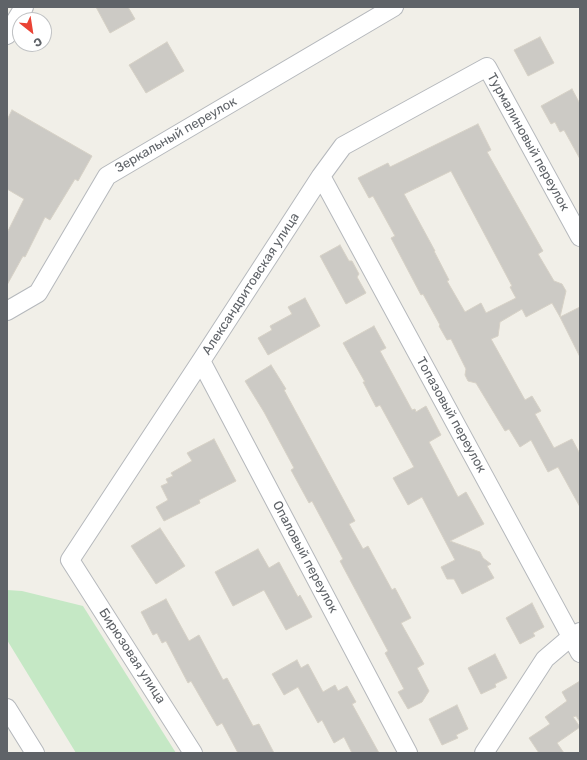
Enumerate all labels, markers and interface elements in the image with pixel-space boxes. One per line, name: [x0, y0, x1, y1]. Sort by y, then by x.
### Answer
north arrow: [12, 12, 52, 52]
text: С: [31, 34, 44, 50]
street label: Турмалиновый переулок: [484, 70, 572, 214]
street label: Зеркальный переулок: [112, 94, 240, 176]
street label: Александритовская улица: [199, 210, 303, 358]
street label: Топазовый переулок: [413, 354, 489, 476]
street label: Опаловый переулок: [269, 498, 341, 616]
street label: Бирюзовая улица: [95, 605, 169, 707]

